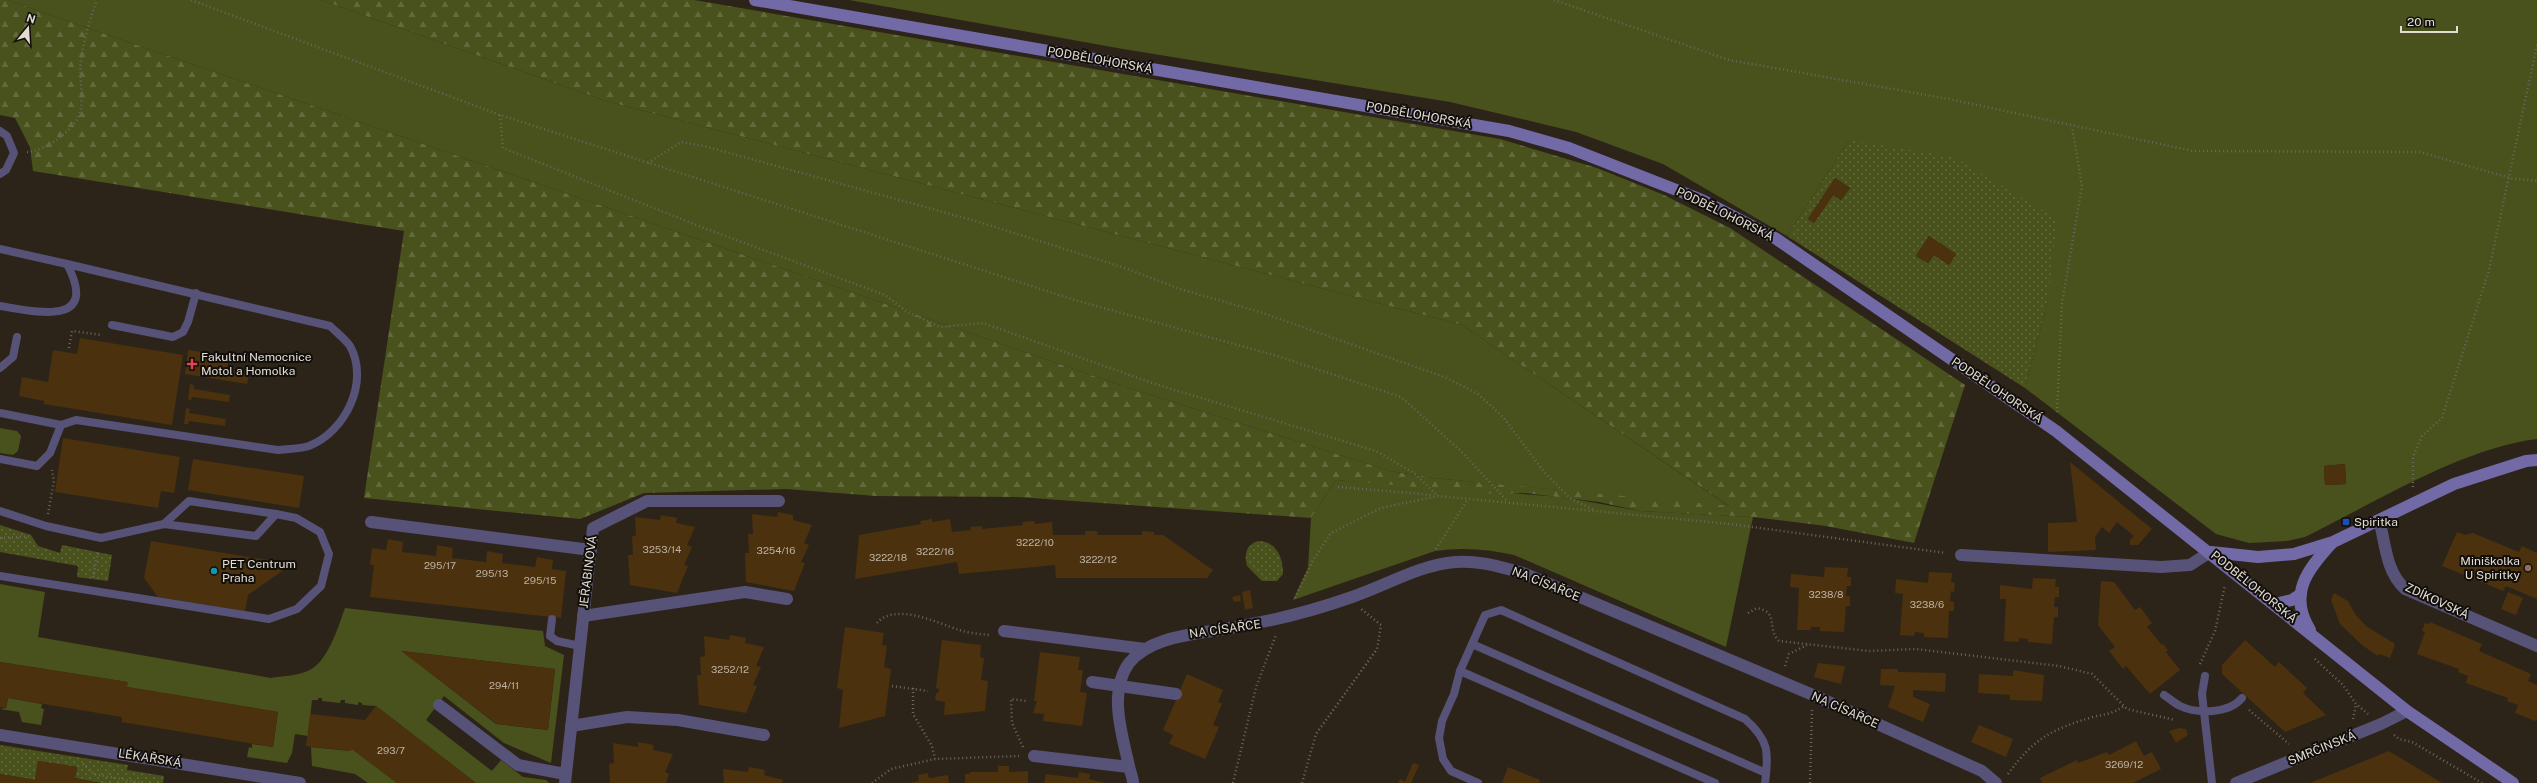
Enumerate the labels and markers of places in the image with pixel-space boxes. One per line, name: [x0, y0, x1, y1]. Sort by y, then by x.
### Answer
place label: Fakultní Nemocnice Motol a Homolka: [201, 350, 312, 378]
marker: Fakultní Nemocnice Motol a Homolka: [186, 358, 198, 370]
place label: Spiritka: [2354, 515, 2398, 529]
marker: Spiritka: [2341, 517, 2351, 527]
place label: Miniškolka U Spiritky: [2460, 554, 2521, 582]
place label: PET Centrum Praha: [222, 557, 296, 585]
marker: Miniškolka U Spiritky: [2523, 563, 2533, 573]
marker: PET Centrum Praha: [209, 566, 219, 576]

